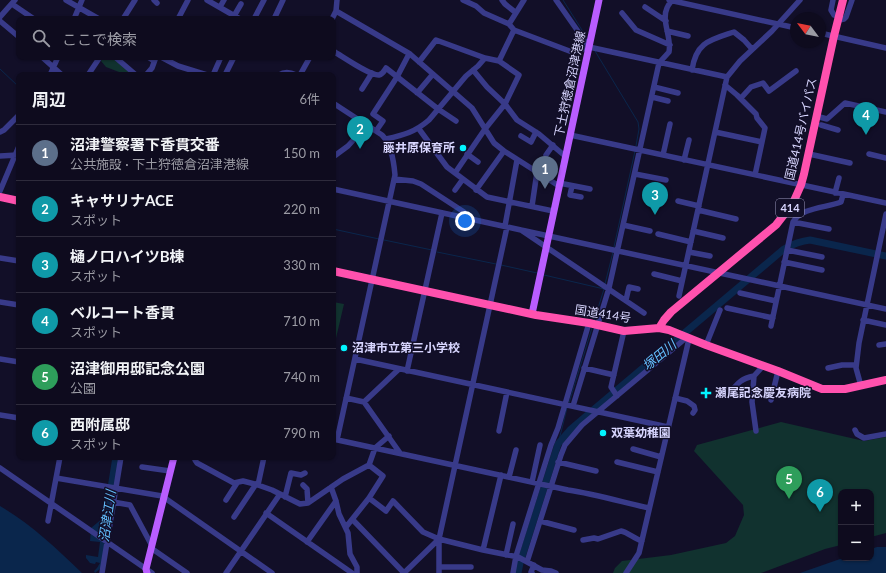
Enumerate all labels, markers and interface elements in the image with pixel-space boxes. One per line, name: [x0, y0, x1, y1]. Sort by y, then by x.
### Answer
north arrow: [790, 12, 826, 48]
search box: [16, 16, 336, 60]
icon: search: [30, 27, 52, 49]
text: ここで検索: [62, 30, 137, 48]
street label: 下土狩徳倉沼津港線: [551, 30, 588, 138]
street label: 国道414号バイパス: [781, 76, 820, 182]
text: 周辺: [32, 89, 66, 110]
text: 6件: [299, 91, 320, 107]
pin: 4: [853, 102, 879, 135]
pin: 2: [347, 116, 373, 149]
text: 沼津警察署下香貫交番: [70, 135, 220, 153]
place label: 藤井原保育所: [383, 140, 455, 155]
marker: 藤井原保育所: [458, 143, 468, 153]
text: 1: [41, 145, 49, 161]
text: 150 m: [283, 145, 320, 161]
text: 公共施設 · 下土狩徳倉沼津港線: [70, 156, 249, 172]
pin: 1: [532, 156, 558, 189]
pin: 3: [642, 182, 668, 215]
text: キャサリナACE: [70, 191, 174, 209]
road number: 414: [776, 199, 804, 217]
text: 2: [41, 201, 49, 217]
text: 220 m: [283, 201, 320, 217]
your location: [455, 211, 475, 231]
text: スポット: [70, 212, 122, 228]
text: 樋ノ口ハイツB棟: [70, 247, 185, 265]
text: 3: [41, 257, 49, 273]
text: 330 m: [283, 257, 320, 273]
text: スポット: [70, 268, 122, 284]
street label: 国道414号: [574, 302, 632, 325]
text: ベルコート香貫: [70, 303, 175, 321]
text: 4: [41, 313, 49, 329]
text: 710 m: [283, 313, 320, 329]
text: スポット: [70, 324, 122, 340]
water label: 塚田川: [639, 335, 681, 374]
place label: 沼津市立第三小学校: [352, 340, 460, 355]
marker: 沼津市立第三小学校: [339, 343, 349, 353]
text: 沼津御用邸記念公園: [70, 359, 205, 377]
text: 5: [41, 369, 49, 385]
text: 740 m: [283, 369, 320, 385]
text: 公園: [70, 380, 96, 396]
place label: 瀬尾記念慶友病院: [715, 385, 811, 400]
marker: 瀬尾記念慶友病院: [700, 387, 712, 399]
text: 西附属邸: [70, 415, 130, 433]
text: 6: [41, 425, 49, 441]
text: 790 m: [283, 425, 320, 441]
place label: 双葉幼稚園: [611, 425, 671, 440]
marker: 双葉幼稚園: [598, 428, 608, 438]
text: スポット: [70, 436, 122, 452]
pin: 5: [776, 466, 802, 499]
pin: 6: [807, 479, 833, 512]
water label: 沼津江川: [95, 487, 119, 543]
map controls: [838, 489, 874, 561]
button: +: [838, 489, 874, 525]
button: −: [838, 525, 874, 561]

